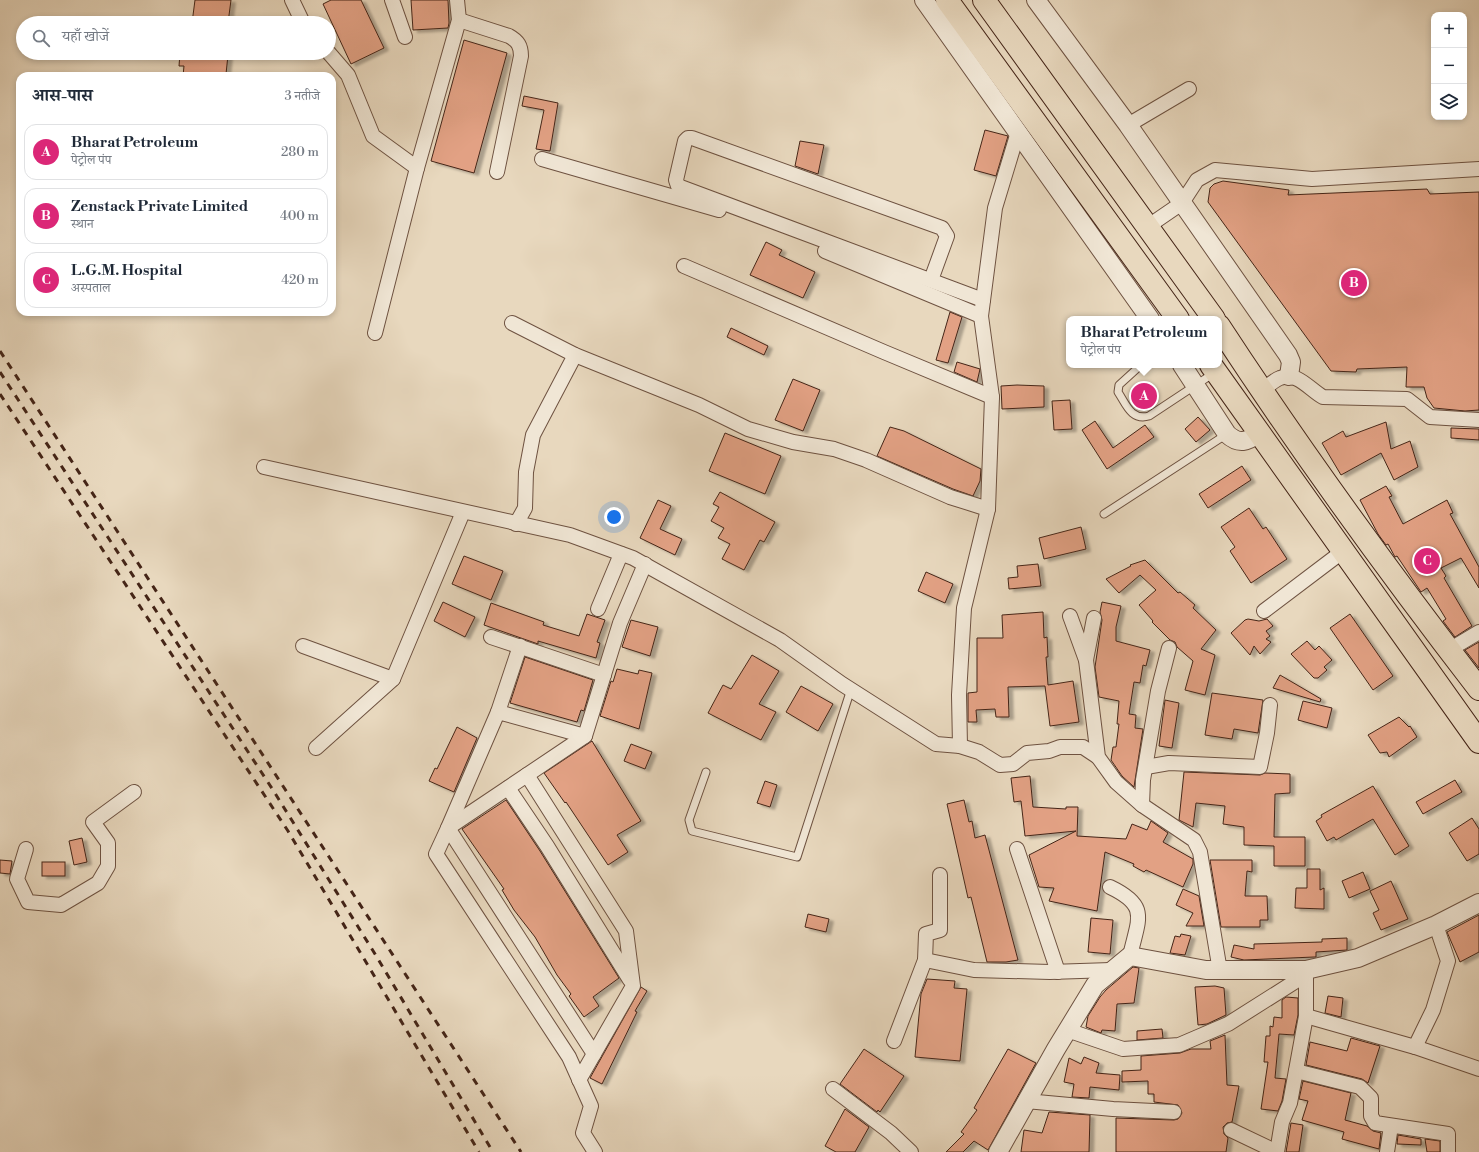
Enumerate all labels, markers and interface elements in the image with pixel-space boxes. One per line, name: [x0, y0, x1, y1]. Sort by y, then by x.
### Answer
map controls: [1431, 12, 1467, 120]
button: +: [1431, 12, 1467, 48]
search box: [16, 16, 336, 60]
icon: search: [30, 27, 52, 49]
text: यहाँ खोजें: [62, 27, 109, 46]
button: −: [1431, 48, 1467, 84]
button: layers: [1431, 84, 1467, 120]
text: आस-पास: [32, 85, 93, 107]
text: 3 नतीजे: [285, 88, 320, 104]
text: Bharat Petroleum: [71, 133, 198, 152]
text: A: [41, 144, 51, 160]
text: 280 m: [281, 144, 319, 160]
text: पेट्रोल पंप: [71, 152, 112, 168]
text: Zenstack Private Limited: [71, 197, 248, 216]
text: B: [41, 208, 51, 224]
text: 400 m: [280, 208, 319, 224]
text: स्थान: [71, 216, 94, 232]
text: L.G.M. Hospital: [71, 261, 182, 280]
pin: B: [1341, 268, 1367, 298]
text: C: [41, 272, 51, 288]
text: 420 m: [281, 272, 319, 288]
text: अस्पताल: [71, 280, 111, 296]
popup: [1066, 316, 1222, 368]
text: Bharat Petroleum: [1080, 323, 1208, 342]
text: पेट्रोल पंप: [1080, 342, 1121, 358]
pin: A: [1131, 381, 1157, 411]
your location: [604, 507, 624, 527]
pin: C: [1414, 546, 1440, 576]

